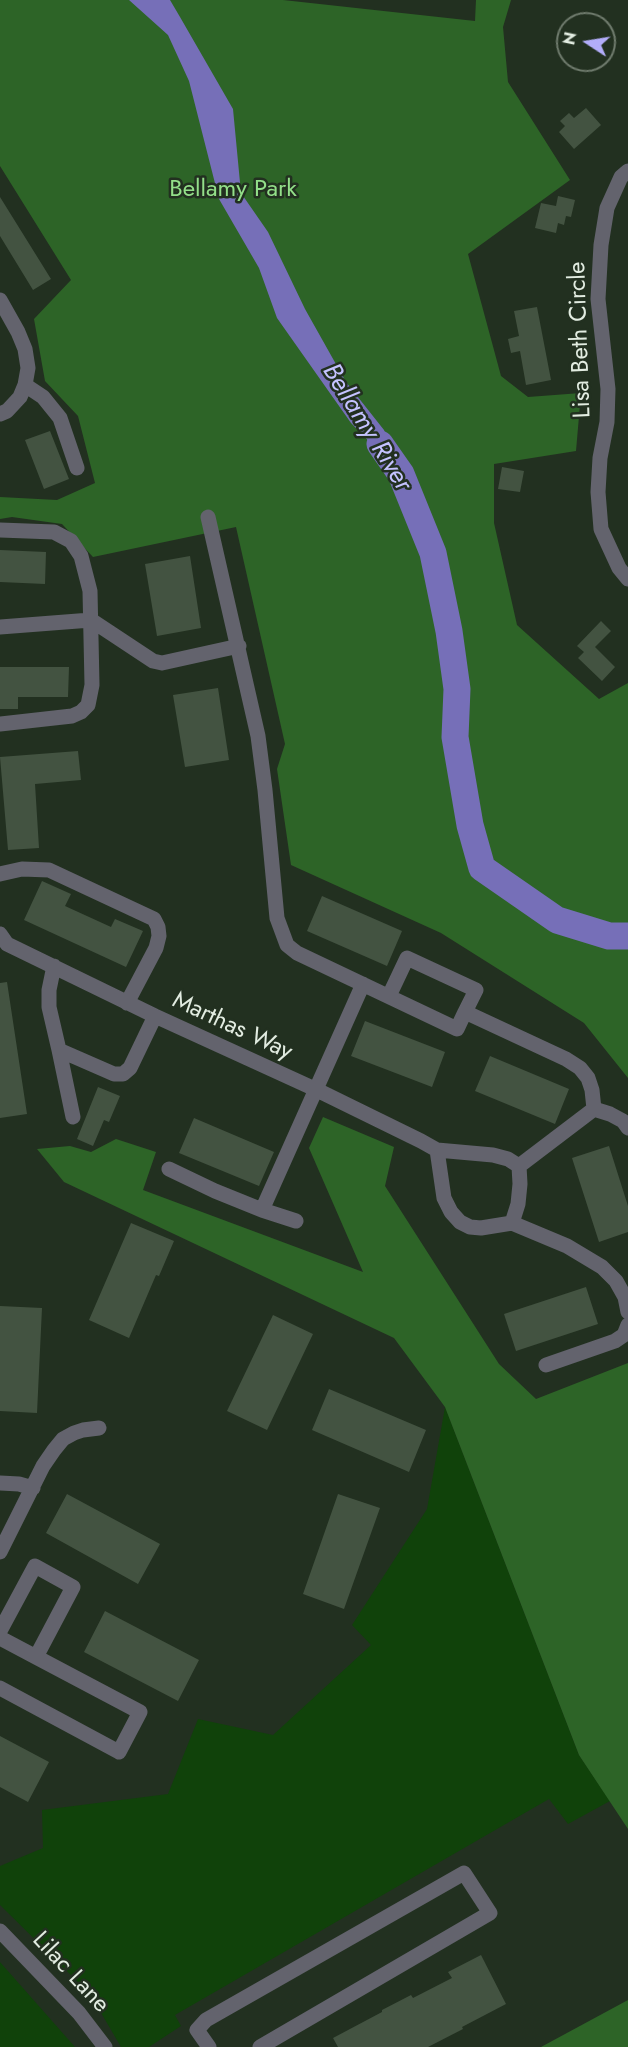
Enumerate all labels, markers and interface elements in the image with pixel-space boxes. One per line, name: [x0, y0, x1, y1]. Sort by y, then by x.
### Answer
north arrow: [556, 12, 616, 72]
text: N: [557, 30, 582, 47]
park label: Bellamy Park: [169, 176, 297, 204]
street label: Lisa Beth Circle: [564, 261, 598, 419]
water label: Bellamy River: [314, 358, 418, 498]
street label: Marthas Way: [167, 987, 297, 1067]
street label: Lilac Lane: [25, 1927, 115, 2019]

